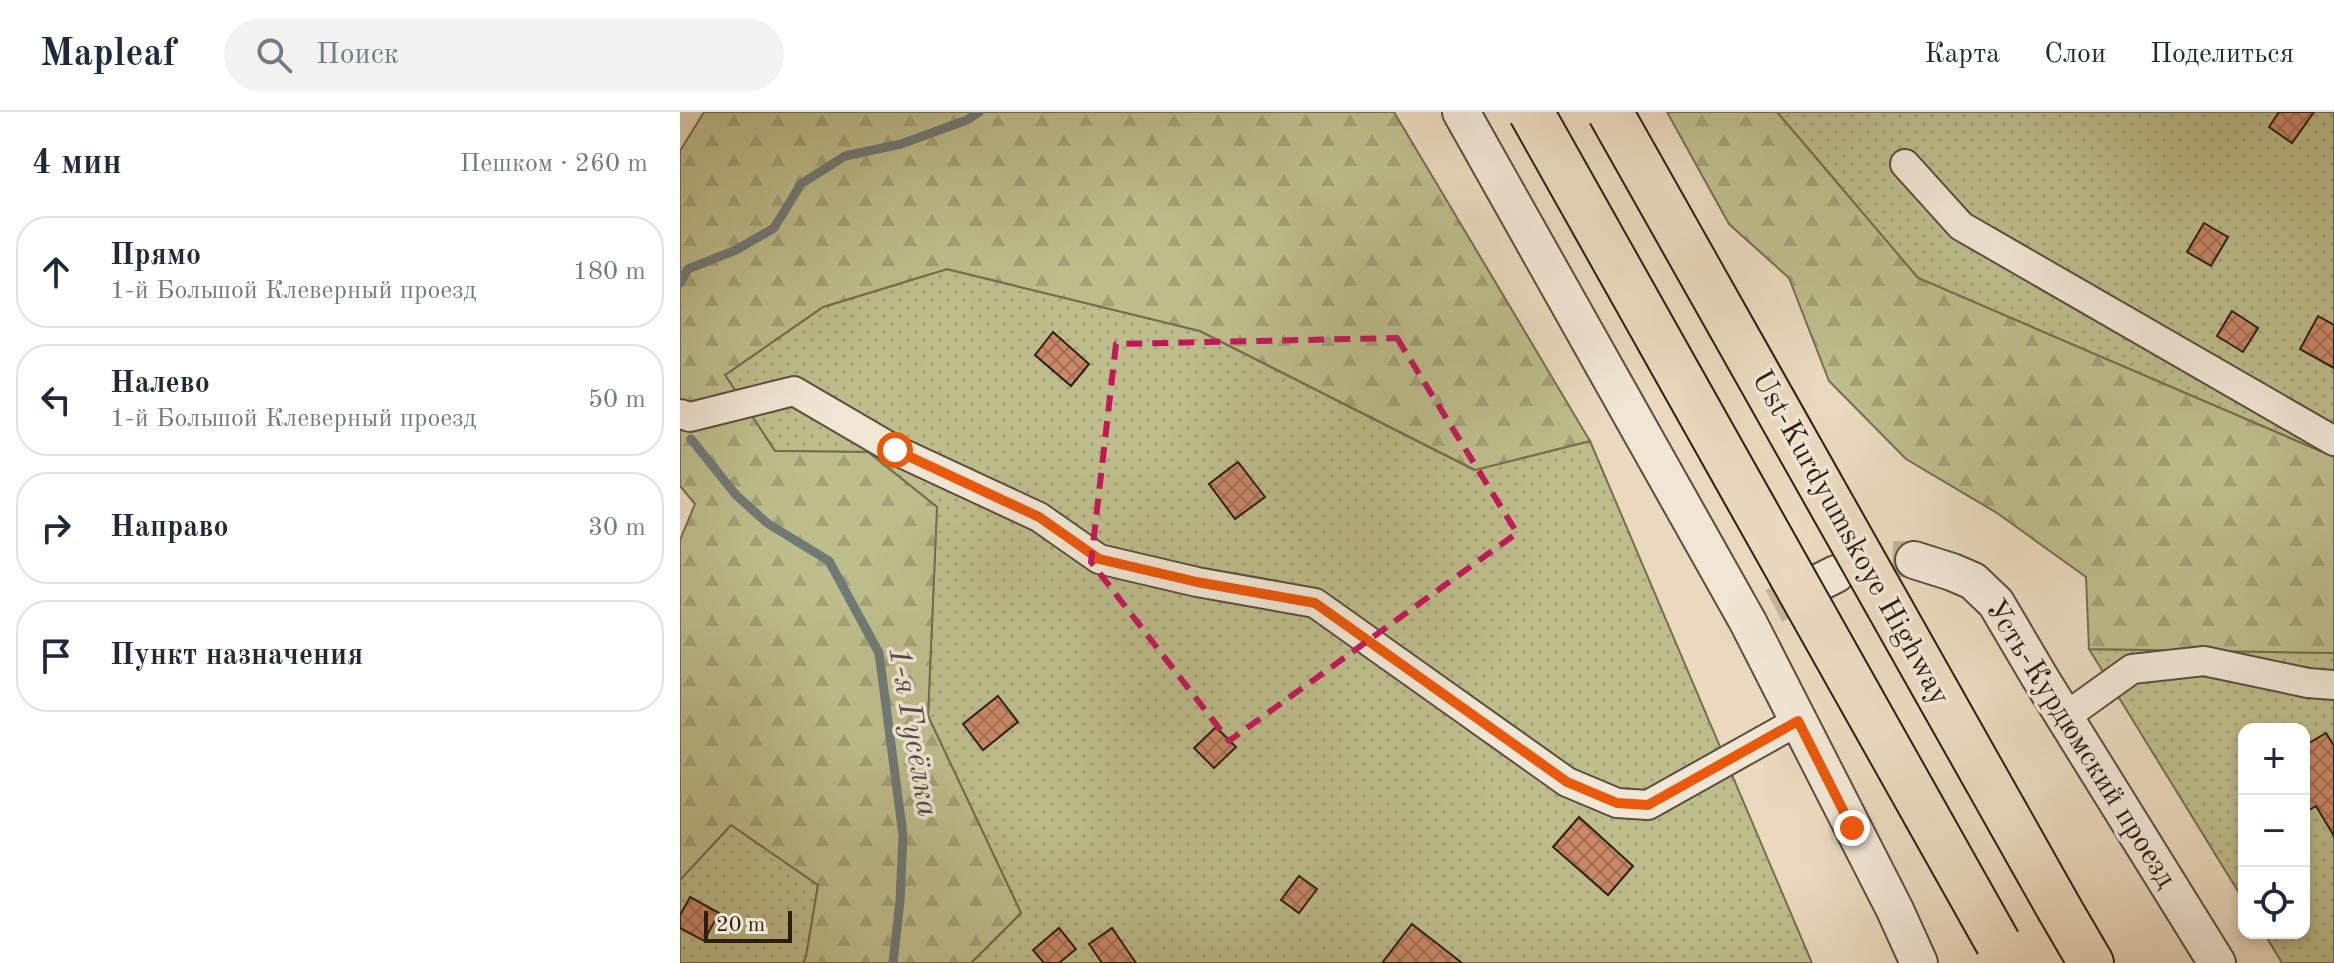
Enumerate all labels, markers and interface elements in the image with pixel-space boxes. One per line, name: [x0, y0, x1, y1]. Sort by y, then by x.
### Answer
search box: [224, 19, 784, 91]
icon: search: [252, 33, 296, 77]
text: Mapleaf: [40, 36, 176, 74]
text: Поиск: [316, 40, 399, 70]
text: Карта: [1924, 41, 2000, 69]
text: Слои: [2044, 41, 2106, 69]
text: Поделиться: [2150, 41, 2294, 69]
text: 4 мин: [32, 147, 122, 181]
text: Пешком · 260 m: [460, 151, 648, 177]
text: Прямо: [110, 241, 201, 271]
icon: ahead: [34, 250, 78, 294]
text: 180 m: [573, 259, 646, 285]
text: 1-й Большой Клеверный проезд: [110, 278, 476, 304]
street label: Ust-Kurdyumskoye Highway: [1745, 366, 1955, 710]
text: Налево: [110, 369, 210, 399]
icon: left: [34, 378, 78, 422]
text: 50 m: [588, 387, 646, 413]
text: 1-й Большой Клеверный проезд: [110, 406, 476, 432]
route start: [877, 432, 913, 468]
icon: right: [34, 506, 78, 550]
text: Направо: [110, 513, 229, 543]
text: 30 m: [588, 515, 646, 541]
street label: Усть-Курдюмский проезд: [1979, 595, 2181, 893]
icon: arrive: [34, 634, 78, 678]
text: Пункт назначения: [110, 641, 363, 671]
water label: 1-я Гусёлка: [881, 644, 943, 820]
map controls: [2238, 723, 2310, 939]
button: +: [2238, 723, 2310, 795]
button: −: [2238, 795, 2310, 867]
route end: [1834, 810, 1870, 846]
button: locate: [2238, 867, 2310, 939]
scale bar: [704, 907, 792, 943]
text: 20 m: [716, 914, 765, 936]

